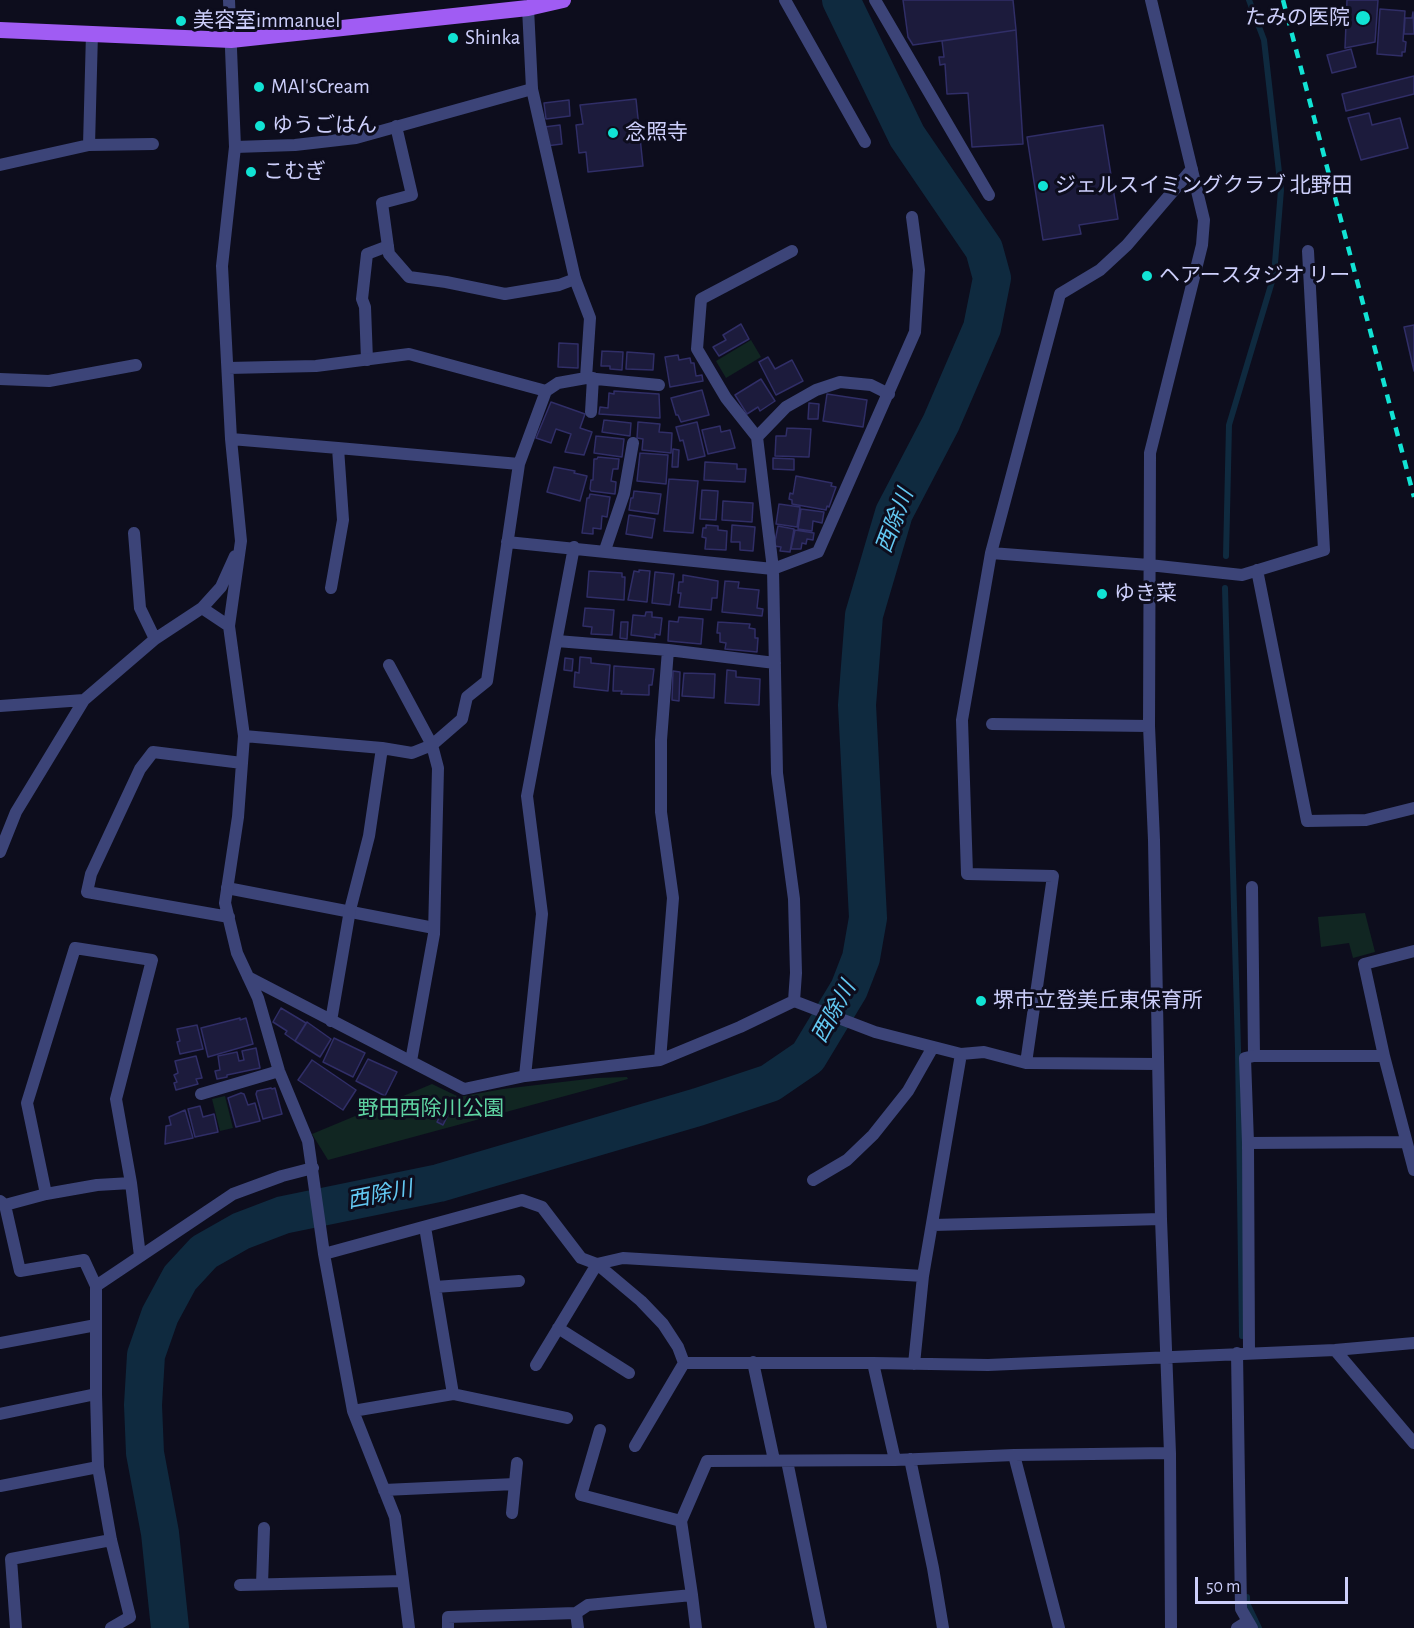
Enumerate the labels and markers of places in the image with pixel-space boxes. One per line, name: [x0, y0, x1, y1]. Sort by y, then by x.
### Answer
place label: たみの医院: [1245, 5, 1350, 31]
place label: 美容室immanuel: [193, 8, 340, 34]
marker: たみの医院: [1354, 9, 1372, 27]
marker: 美容室immanuel: [174, 14, 188, 28]
place label: Shinka: [465, 25, 520, 51]
marker: Shinka: [446, 31, 460, 45]
place label: MAI'sCream: [271, 74, 370, 100]
marker: MAI'sCream: [252, 80, 266, 94]
place label: ゆうごはん: [272, 113, 377, 139]
marker: ゆうごはん: [253, 119, 267, 133]
place label: 念照寺: [625, 120, 688, 146]
marker: 念照寺: [606, 126, 620, 140]
place label: こむぎ: [263, 159, 326, 185]
marker: こむぎ: [244, 165, 258, 179]
place label: ジェルスイミングクラブ 北野田: [1055, 173, 1352, 199]
marker: ジェルスイミングクラブ 北野田: [1036, 179, 1050, 193]
place label: ヘアースタジオ リー: [1159, 263, 1350, 289]
marker: ヘアースタジオ リー: [1140, 269, 1154, 283]
place label: ゆき菜: [1114, 581, 1177, 607]
marker: ゆき菜: [1095, 587, 1109, 601]
place label: 堺市立登美丘東保育所: [993, 988, 1203, 1014]
marker: 堺市立登美丘東保育所: [974, 994, 988, 1008]

